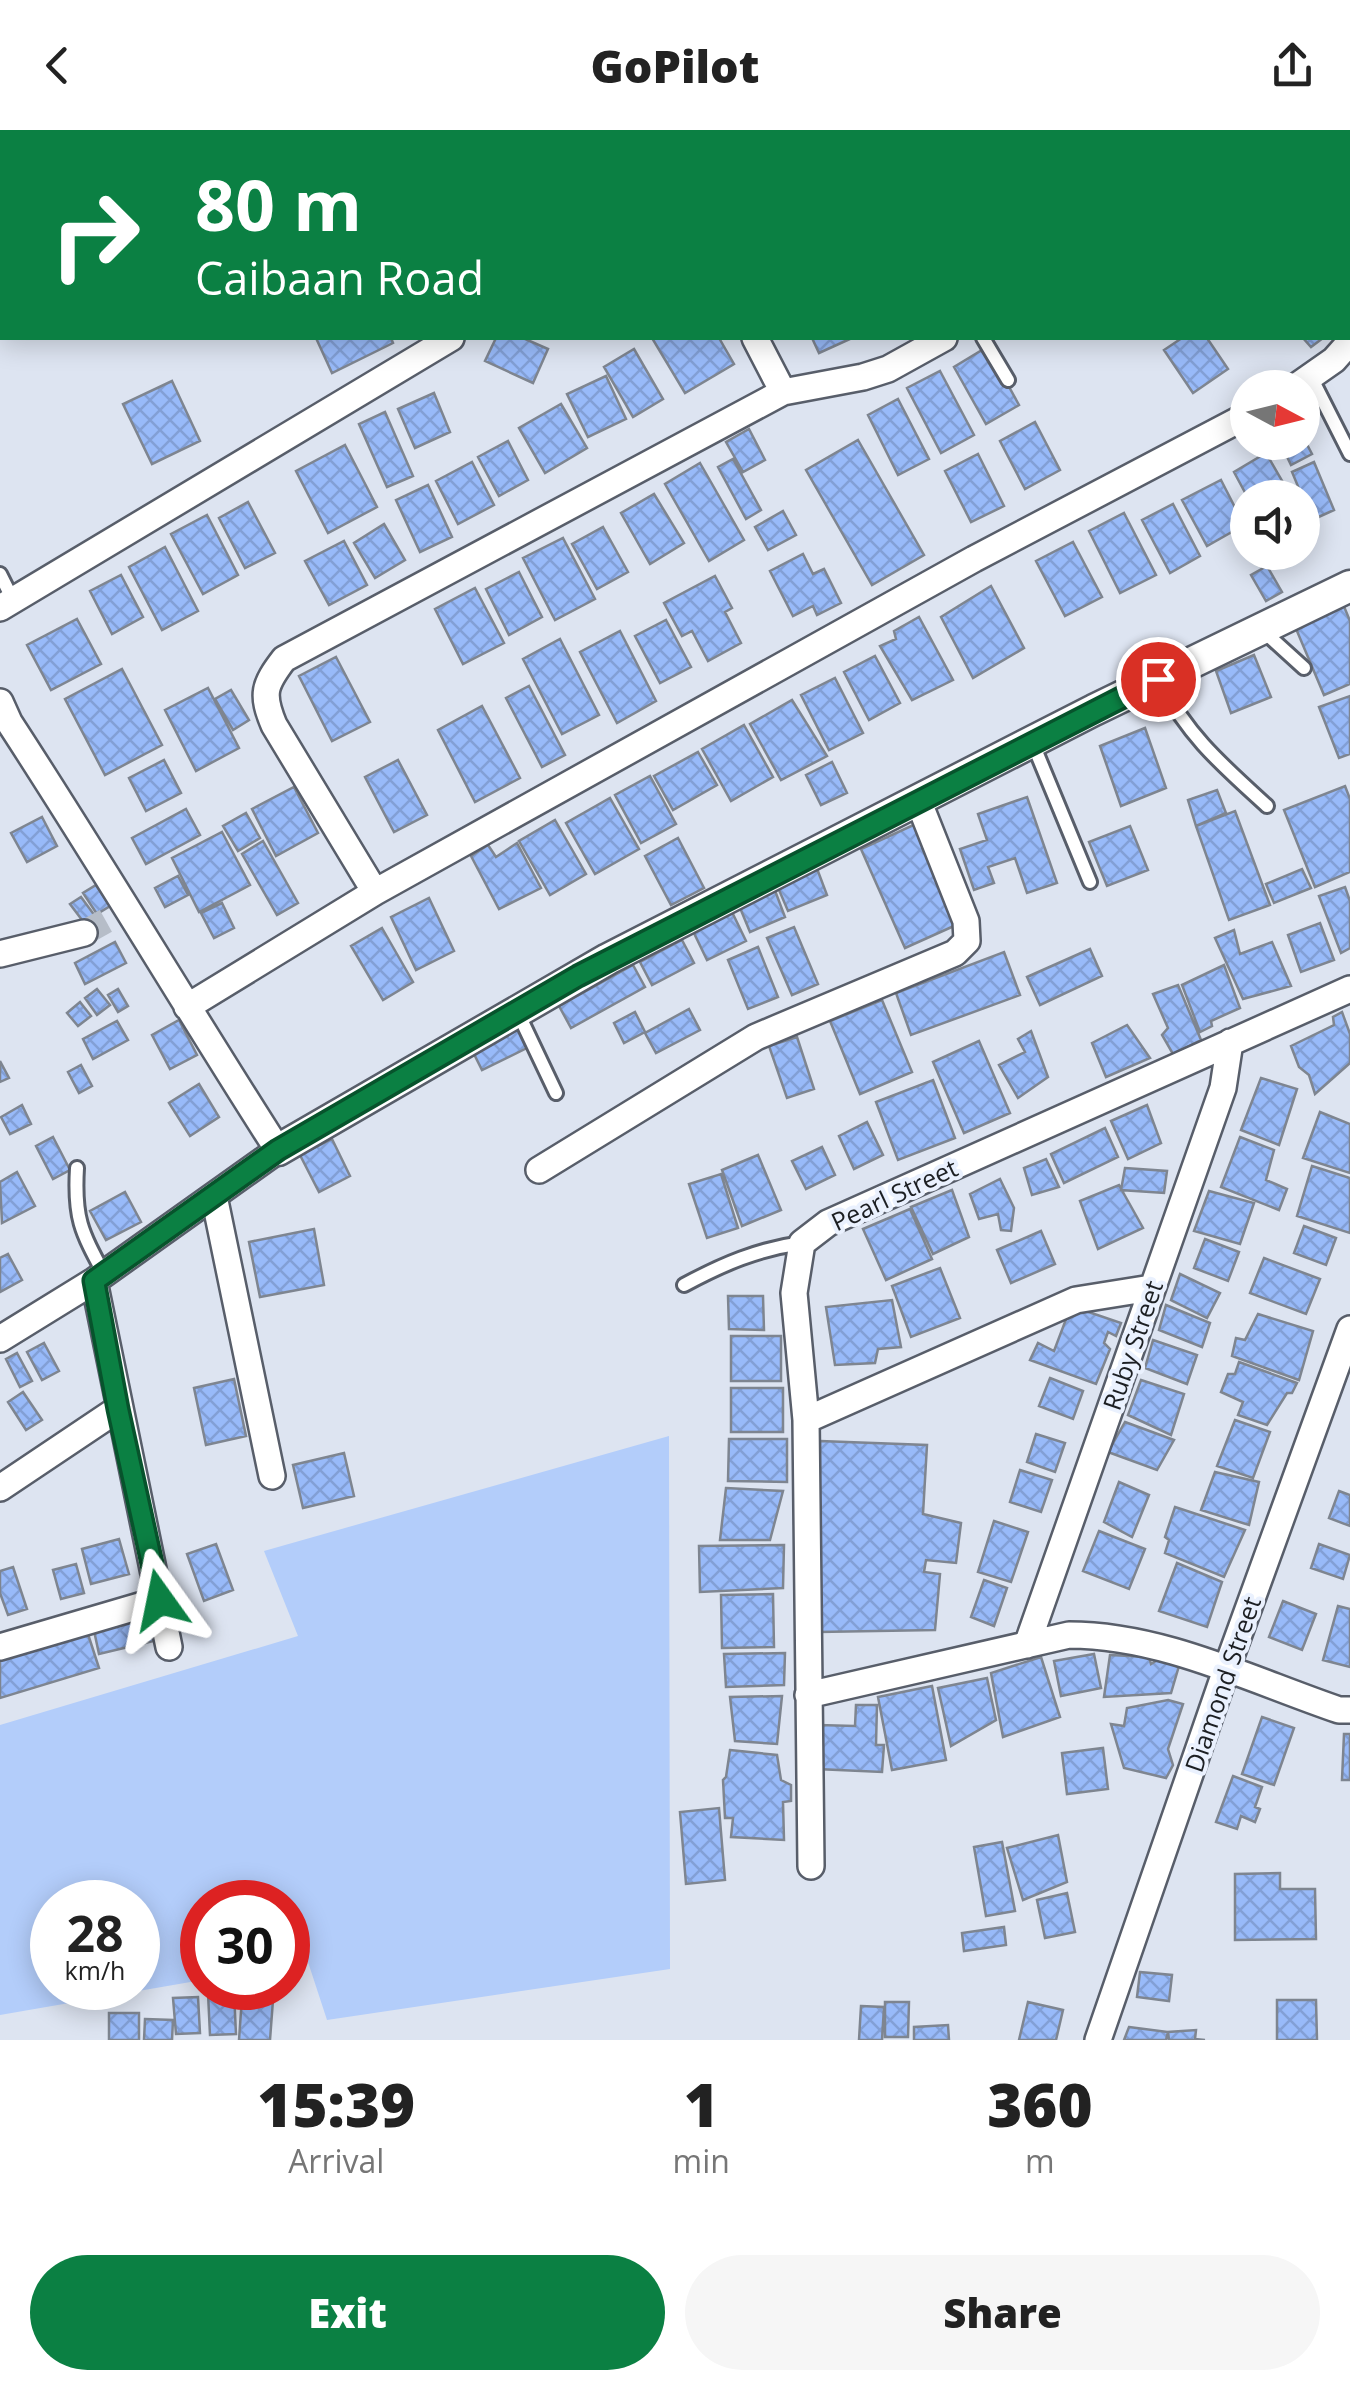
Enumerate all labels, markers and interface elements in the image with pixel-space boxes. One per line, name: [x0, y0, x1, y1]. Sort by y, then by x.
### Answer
text: GoPilot: [591, 35, 759, 96]
icon: back: [30, 38, 85, 93]
icon: share: [1265, 38, 1320, 93]
text: 80 m: [195, 156, 362, 252]
icon: right: [30, 170, 160, 300]
text: Caibaan Road: [195, 247, 484, 308]
north arrow: [1230, 370, 1320, 460]
map controls: [1230, 370, 1320, 570]
button: sound: [1230, 480, 1320, 570]
pin: [1116, 637, 1201, 722]
icon: arrive: [1131, 652, 1186, 707]
street label: Pearl Street: [825, 1150, 963, 1238]
street label: Ruby Street: [1094, 1276, 1170, 1414]
position arrow: [108, 1548, 212, 1652]
street label: Diamond Street: [1176, 1592, 1268, 1776]
speed limit sign: 30: [180, 1880, 310, 2010]
text: 28: [66, 1899, 124, 1967]
text: km/h: [65, 1953, 125, 1987]
text: 15:39: [257, 2063, 415, 2145]
text: 1: [684, 2063, 719, 2145]
text: 360: [987, 2063, 1093, 2145]
text: Arrival: [288, 2139, 384, 2182]
text: min: [673, 2139, 730, 2182]
text: m: [1025, 2139, 1055, 2182]
button: Exit: [30, 2255, 665, 2370]
button: Share: [685, 2255, 1320, 2370]

